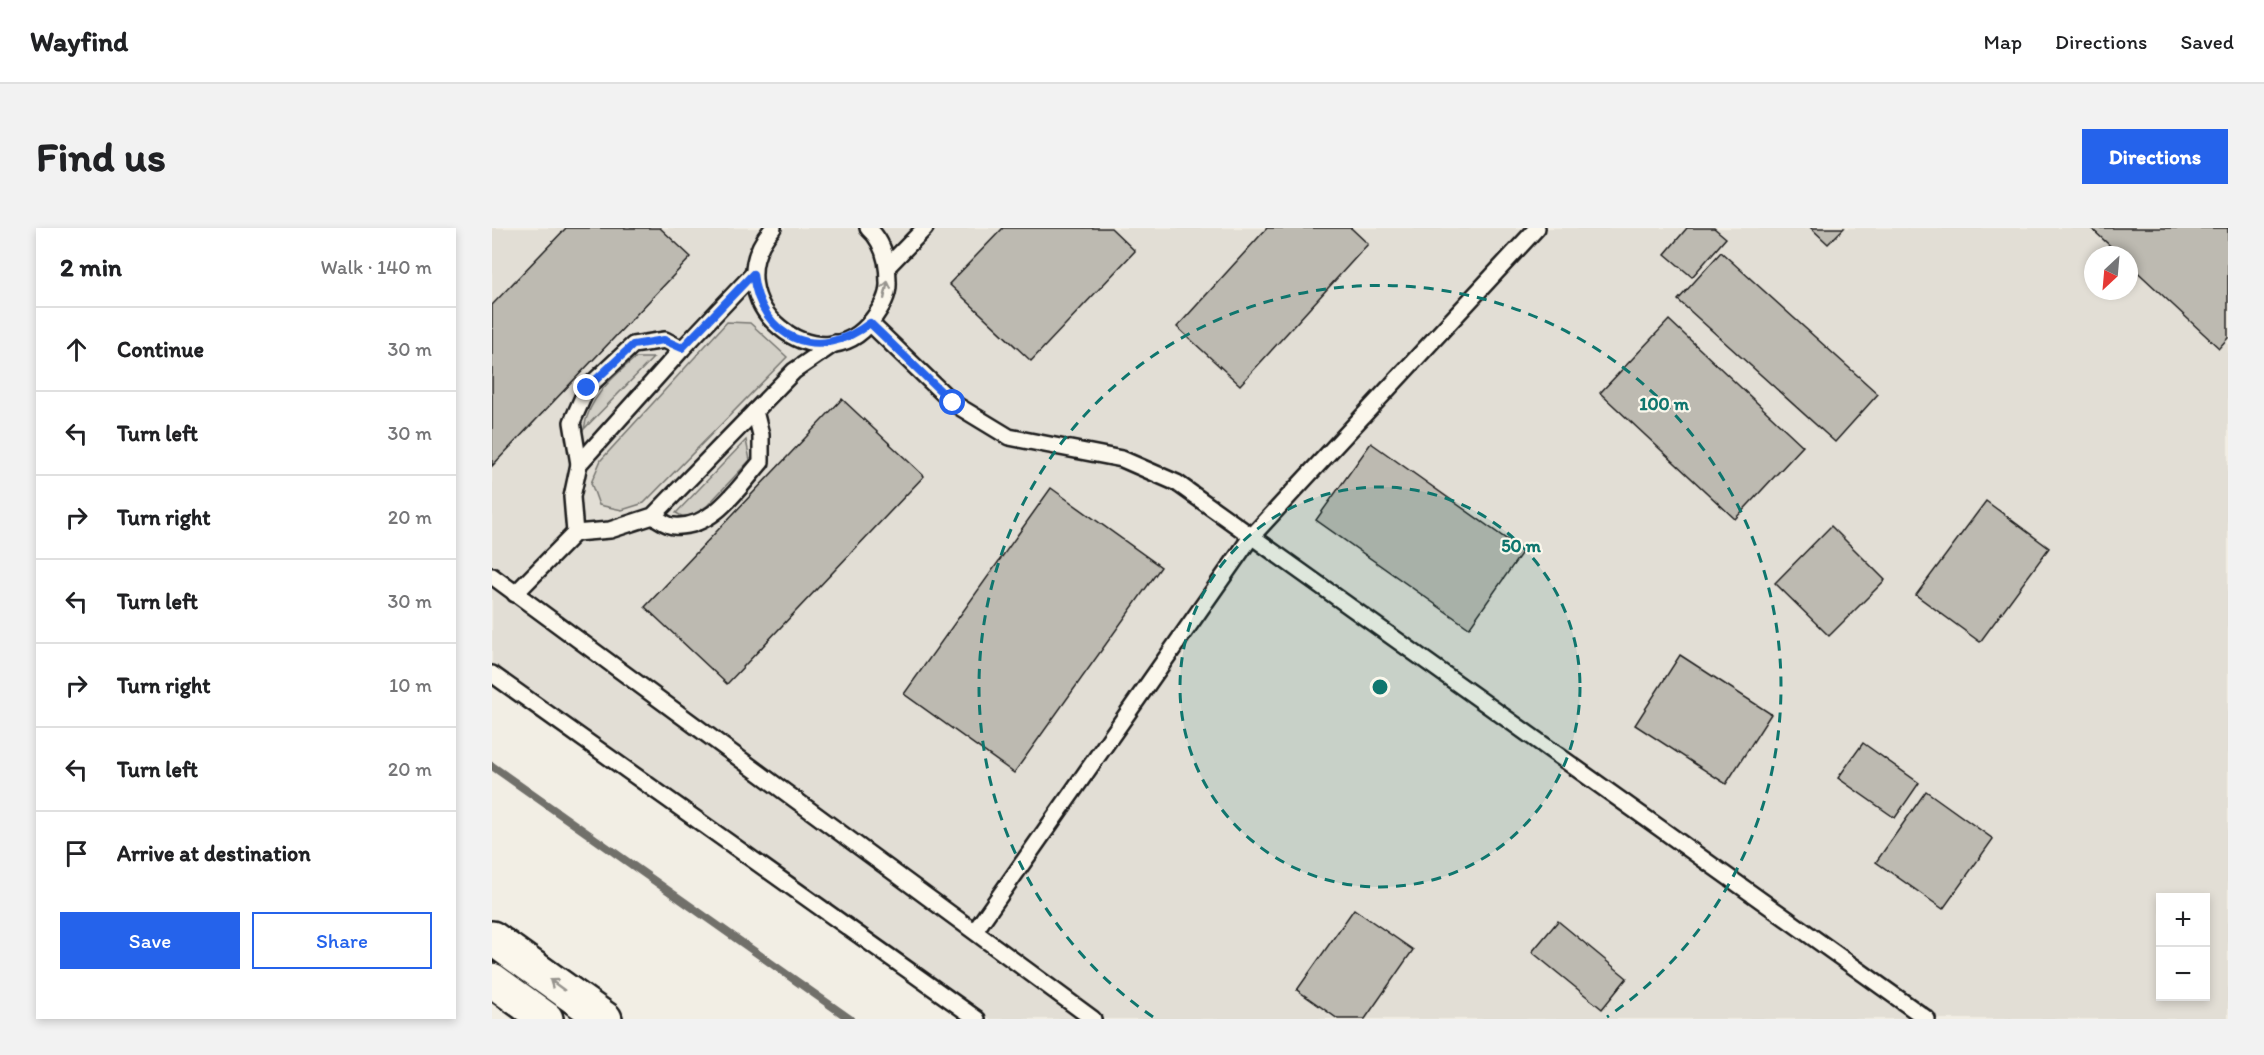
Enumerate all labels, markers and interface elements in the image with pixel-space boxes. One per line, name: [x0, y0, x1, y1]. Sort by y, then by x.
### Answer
text: Wayfind: [30, 24, 128, 58]
text: Map: [1984, 29, 2022, 54]
text: Directions: [2055, 29, 2147, 54]
text: Saved: [2180, 29, 2234, 54]
button: Directions: [2082, 129, 2228, 184]
text: Find us: [36, 131, 166, 182]
north arrow: [2084, 246, 2138, 300]
text: 2 min: [60, 251, 122, 283]
text: Walk · 140 m: [321, 255, 432, 279]
one-way arrow: [881, 281, 892, 300]
icon: ahead: [60, 333, 93, 366]
text: Continue: [117, 336, 204, 363]
text: 30 m: [387, 337, 432, 361]
route end: [573, 374, 599, 400]
route start: [939, 389, 965, 415]
text: 100 m: [1639, 393, 1690, 415]
icon: left: [60, 417, 93, 450]
text: Turn left: [117, 420, 198, 447]
text: 30 m: [387, 421, 432, 445]
icon: right: [60, 501, 93, 534]
text: Turn right: [117, 504, 211, 531]
text: 20 m: [388, 505, 432, 529]
text: 50 m: [1501, 535, 1542, 557]
icon: left: [60, 585, 93, 618]
text: Turn left: [117, 588, 198, 615]
text: 30 m: [387, 589, 432, 613]
icon: right: [60, 669, 93, 702]
text: Turn right: [117, 672, 211, 699]
text: 10 m: [389, 673, 432, 697]
centre of rings: [1370, 677, 1390, 697]
icon: left: [60, 753, 93, 786]
text: Turn left: [117, 756, 198, 783]
text: 20 m: [388, 757, 432, 781]
icon: arrive: [60, 837, 93, 870]
text: Arrive at destination: [117, 840, 311, 867]
map controls: [2156, 893, 2210, 1001]
button: +: [2156, 893, 2210, 947]
button: Save: [60, 912, 240, 969]
button: Share: [252, 912, 432, 969]
button: −: [2156, 947, 2210, 1001]
one-way arrow: [550, 979, 566, 991]

